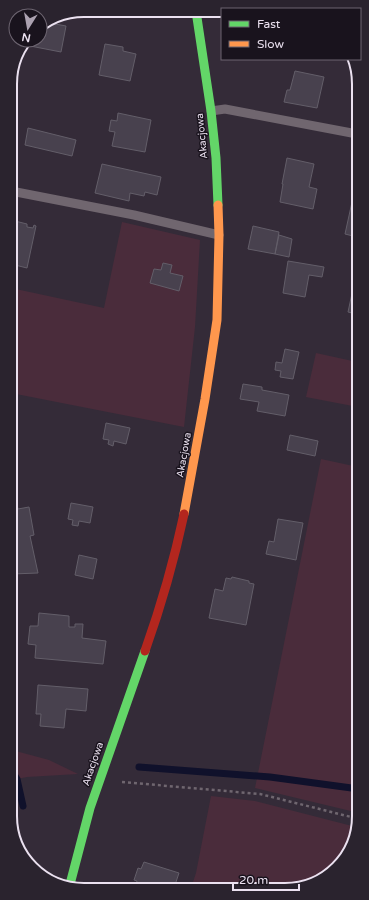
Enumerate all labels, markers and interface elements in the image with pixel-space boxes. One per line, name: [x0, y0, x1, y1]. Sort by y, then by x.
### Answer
north arrow: [8, 8, 48, 48]
legend: [221, 8, 361, 60]
text: Fast: [257, 17, 281, 31]
text: N: [21, 30, 32, 45]
text: Slow: [257, 37, 284, 51]
street label: Akacjowa: [194, 113, 210, 159]
street label: Akacjowa: [174, 431, 194, 479]
street label: Akacjowa: [80, 740, 106, 788]
scale bar: [233, 866, 299, 892]
text: 20 m: [239, 873, 268, 887]

